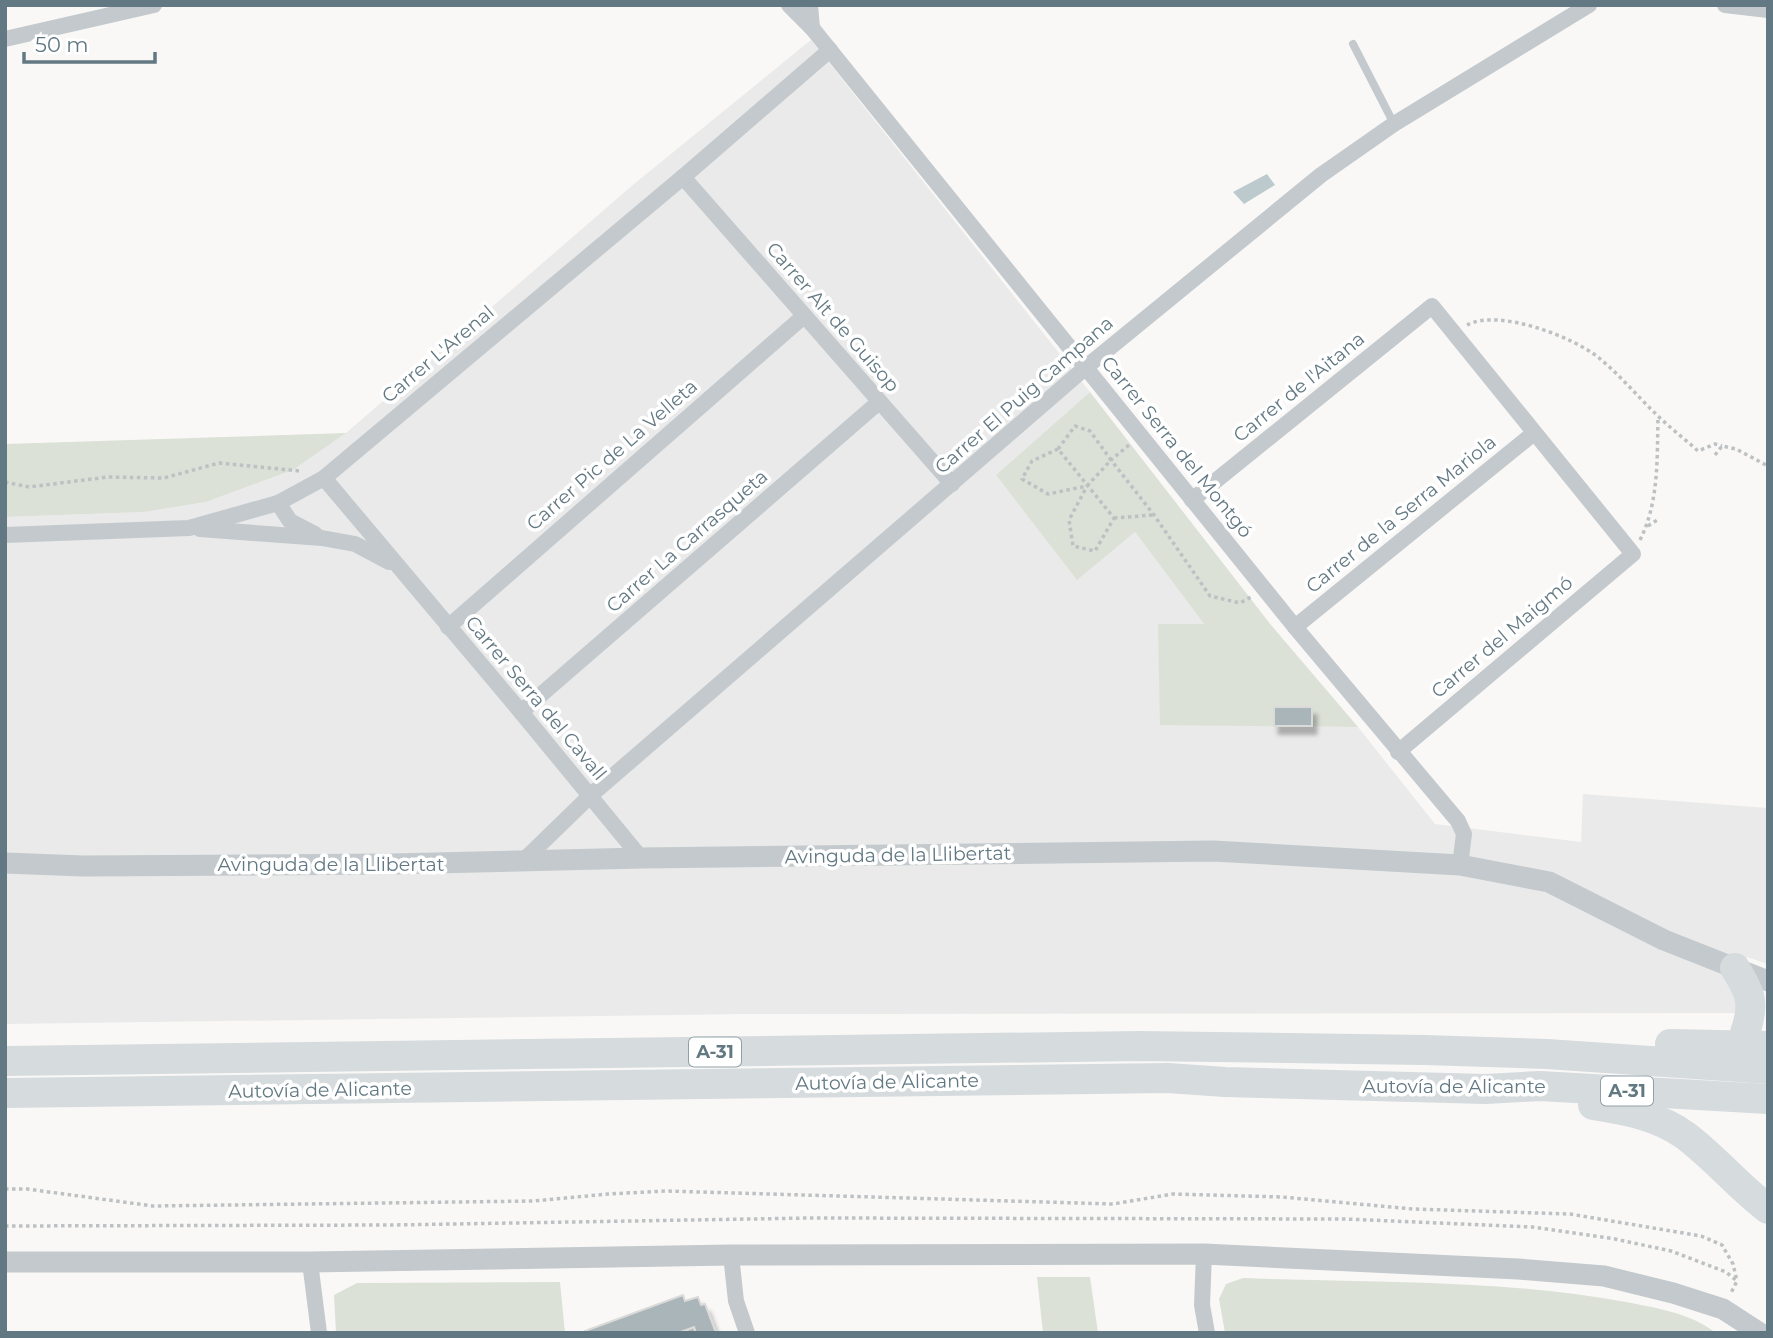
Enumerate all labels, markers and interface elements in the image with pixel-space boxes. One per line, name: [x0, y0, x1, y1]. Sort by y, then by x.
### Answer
scale bar: [24, 21, 156, 65]
text: 50 m: [35, 32, 89, 57]
street label: Carrer Alt de Guisop: [762, 237, 904, 397]
street label: Carrer L'Arenal: [377, 300, 499, 408]
street label: Carrer El Puig Campana: [930, 311, 1118, 479]
street label: Carrer de l'Aitana: [1229, 327, 1369, 447]
street label: Carrer Serra del Montgó: [1097, 352, 1257, 542]
street label: Carrer Pic de La Velleta: [522, 375, 702, 535]
street label: Carrer de la Serra Mariola: [1301, 430, 1501, 598]
street label: Carrer La Carrasqueta: [602, 465, 772, 617]
street label: Carrer del Maigmó: [1427, 571, 1577, 703]
street label: Carrer Serra del Cavall: [461, 611, 611, 785]
street label: Avinguda de la Llibertat: [784, 842, 1012, 868]
street label: Avinguda de la Llibertat: [218, 853, 445, 876]
road number: A-31: [689, 1037, 741, 1066]
street label: Autovía de Alicante: [795, 1069, 979, 1095]
street label: Autovía de Alicante: [1362, 1075, 1546, 1098]
road number: A-31: [1601, 1076, 1653, 1106]
street label: Autovía de Alicante: [228, 1077, 412, 1103]

